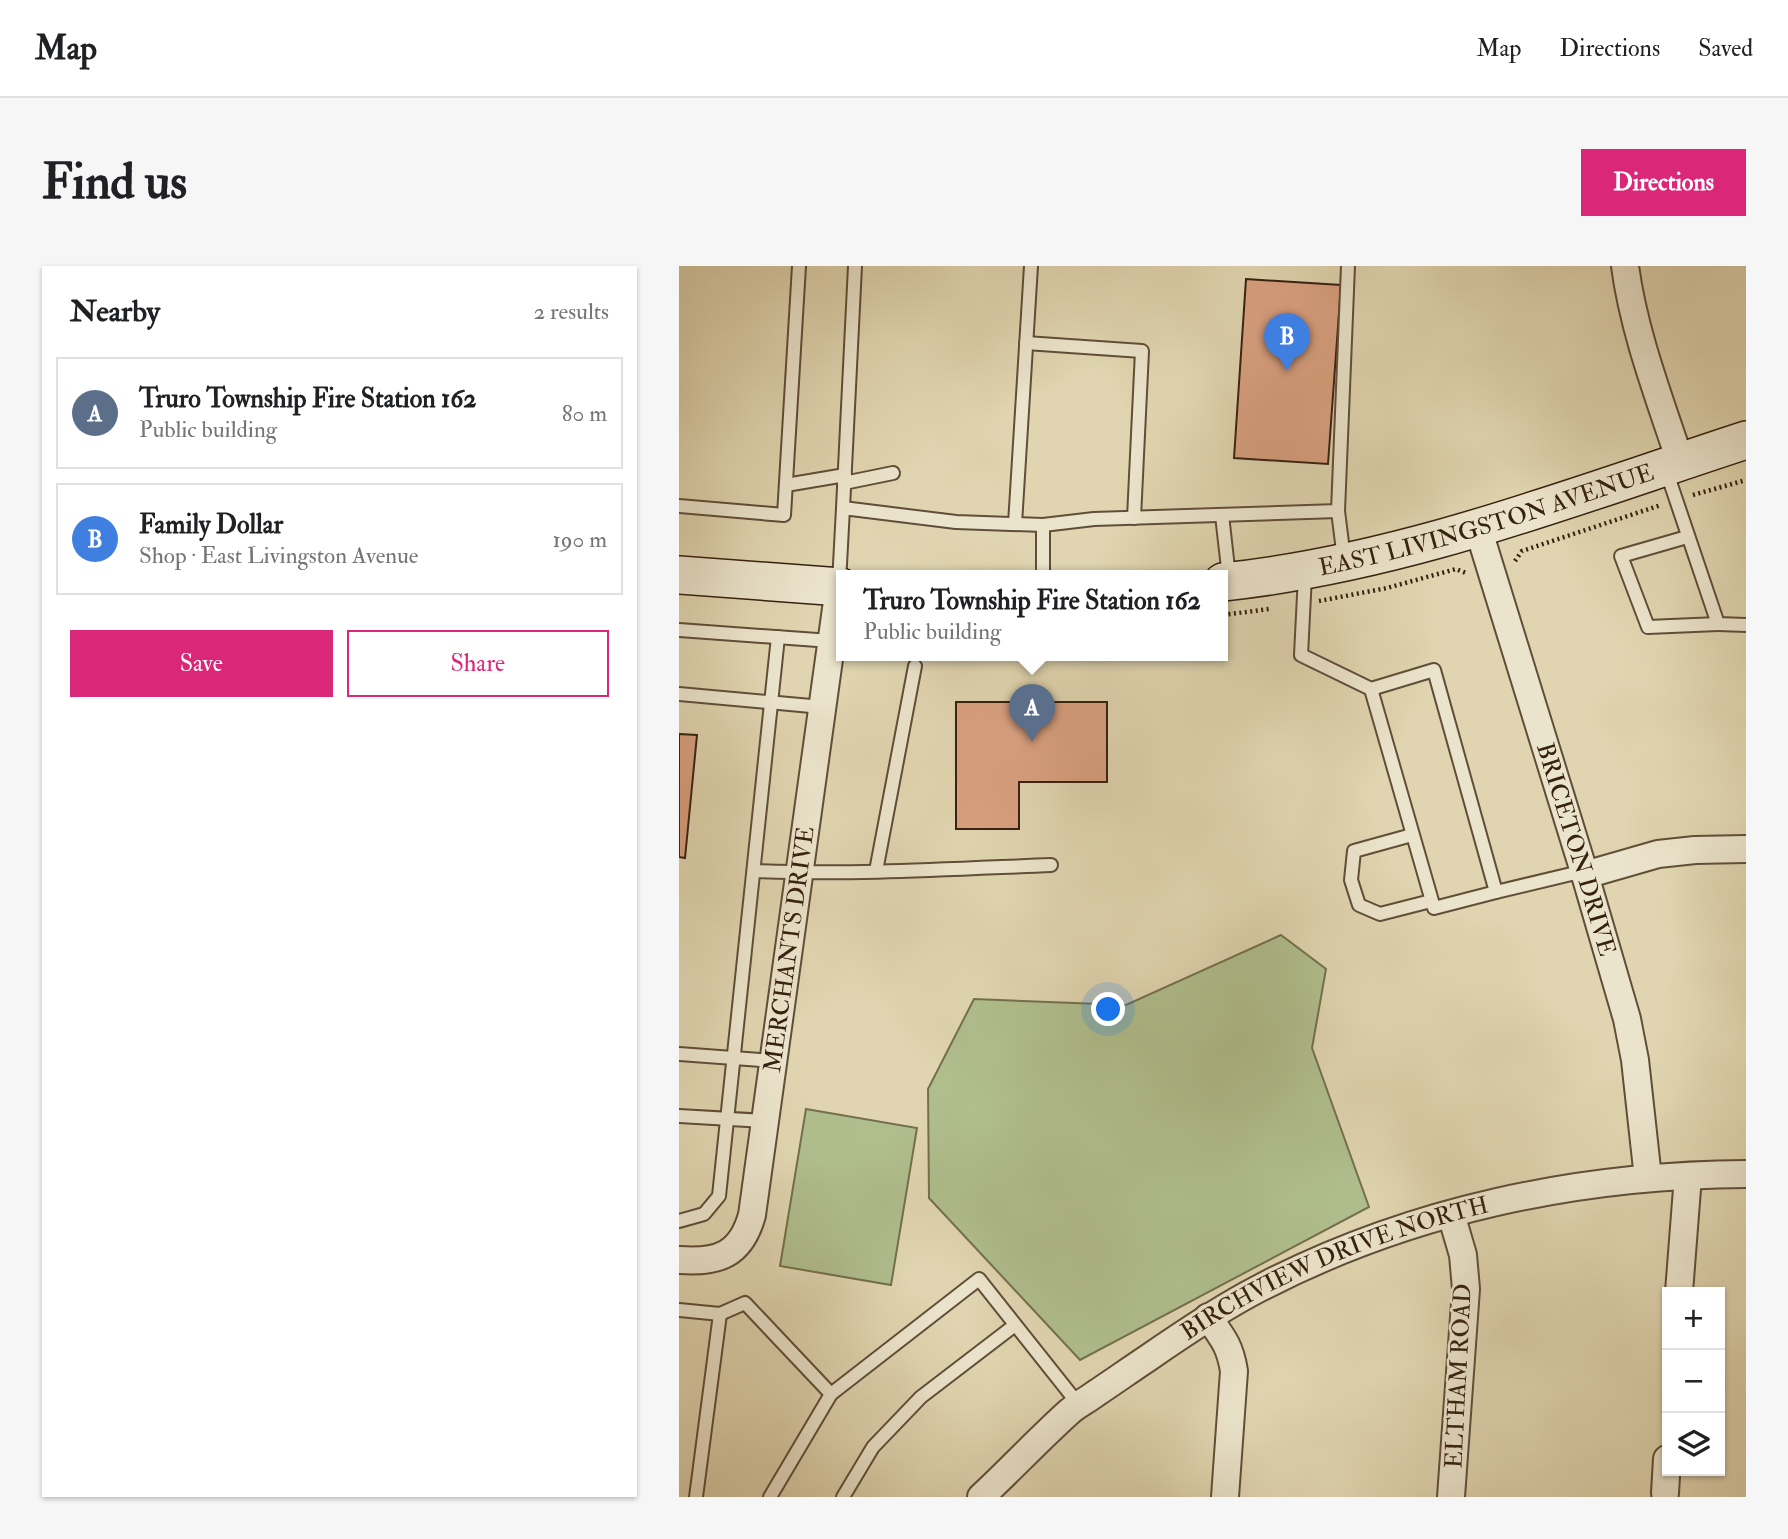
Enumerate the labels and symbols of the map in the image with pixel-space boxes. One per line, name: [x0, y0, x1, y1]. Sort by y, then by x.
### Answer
pin: B: [1264, 313, 1310, 371]
street label: EAST LIVINGSTON AVENUE: [1316, 457, 1658, 583]
pin: A: [1009, 684, 1055, 742]
street label: BRICETON DRIVE: [1529, 739, 1623, 960]
street label: MERCHANTS DRIVE: [757, 824, 822, 1074]
your location: [1091, 992, 1125, 1026]
street label: BIRCHVIEW DRIVE NORTH: [1175, 1190, 1491, 1347]
street label: ELTHAM ROAD: [1438, 1283, 1479, 1469]

